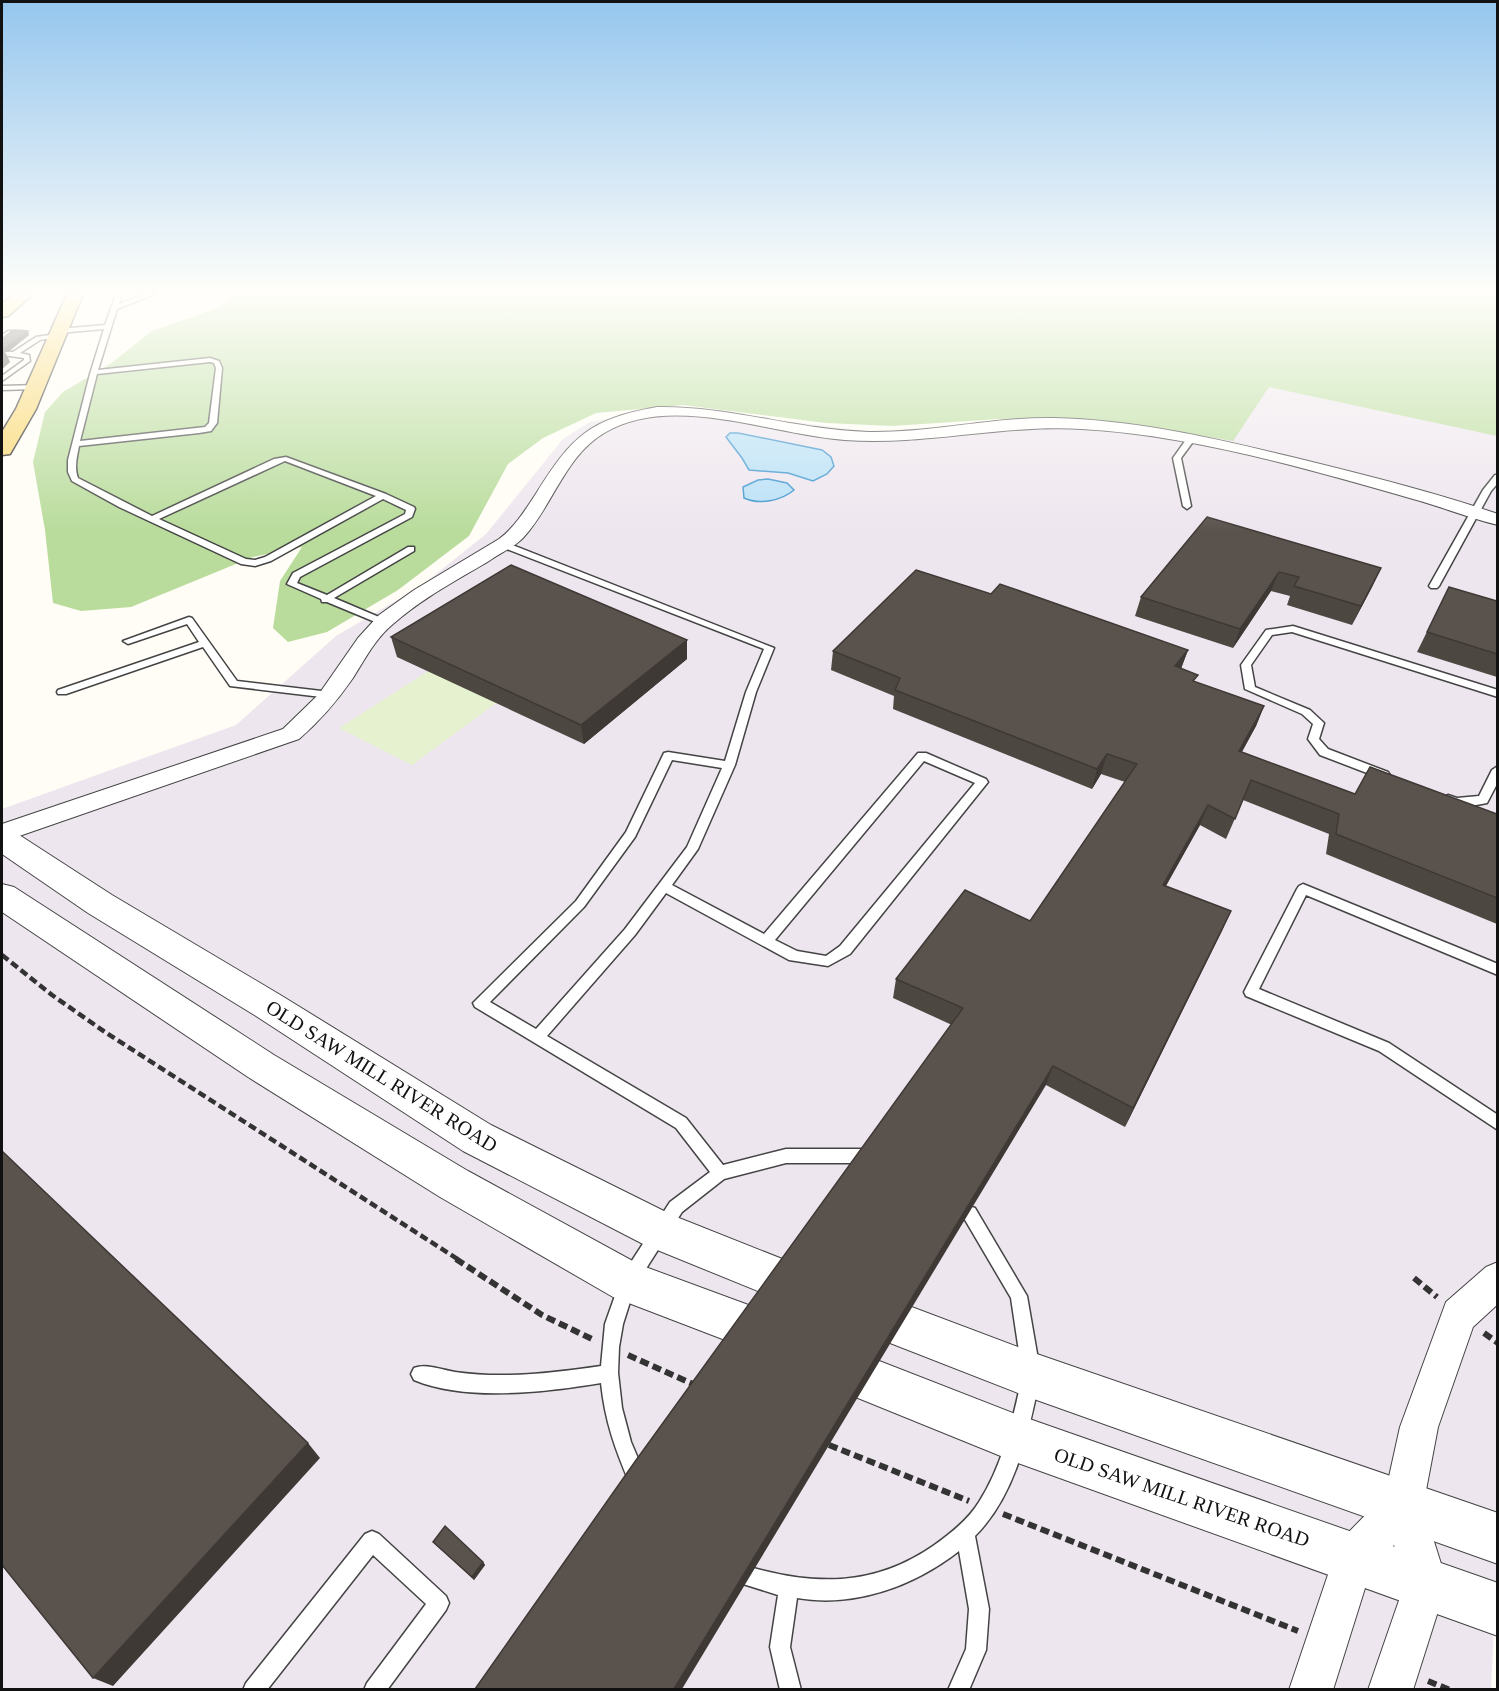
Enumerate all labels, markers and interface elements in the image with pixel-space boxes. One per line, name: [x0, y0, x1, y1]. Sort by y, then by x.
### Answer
street label: OLD SAW MILL RIVER ROAD: [262, 996, 502, 1156]
street label: OLD SAW MILL RIVER ROAD: [1052, 1443, 1312, 1551]

